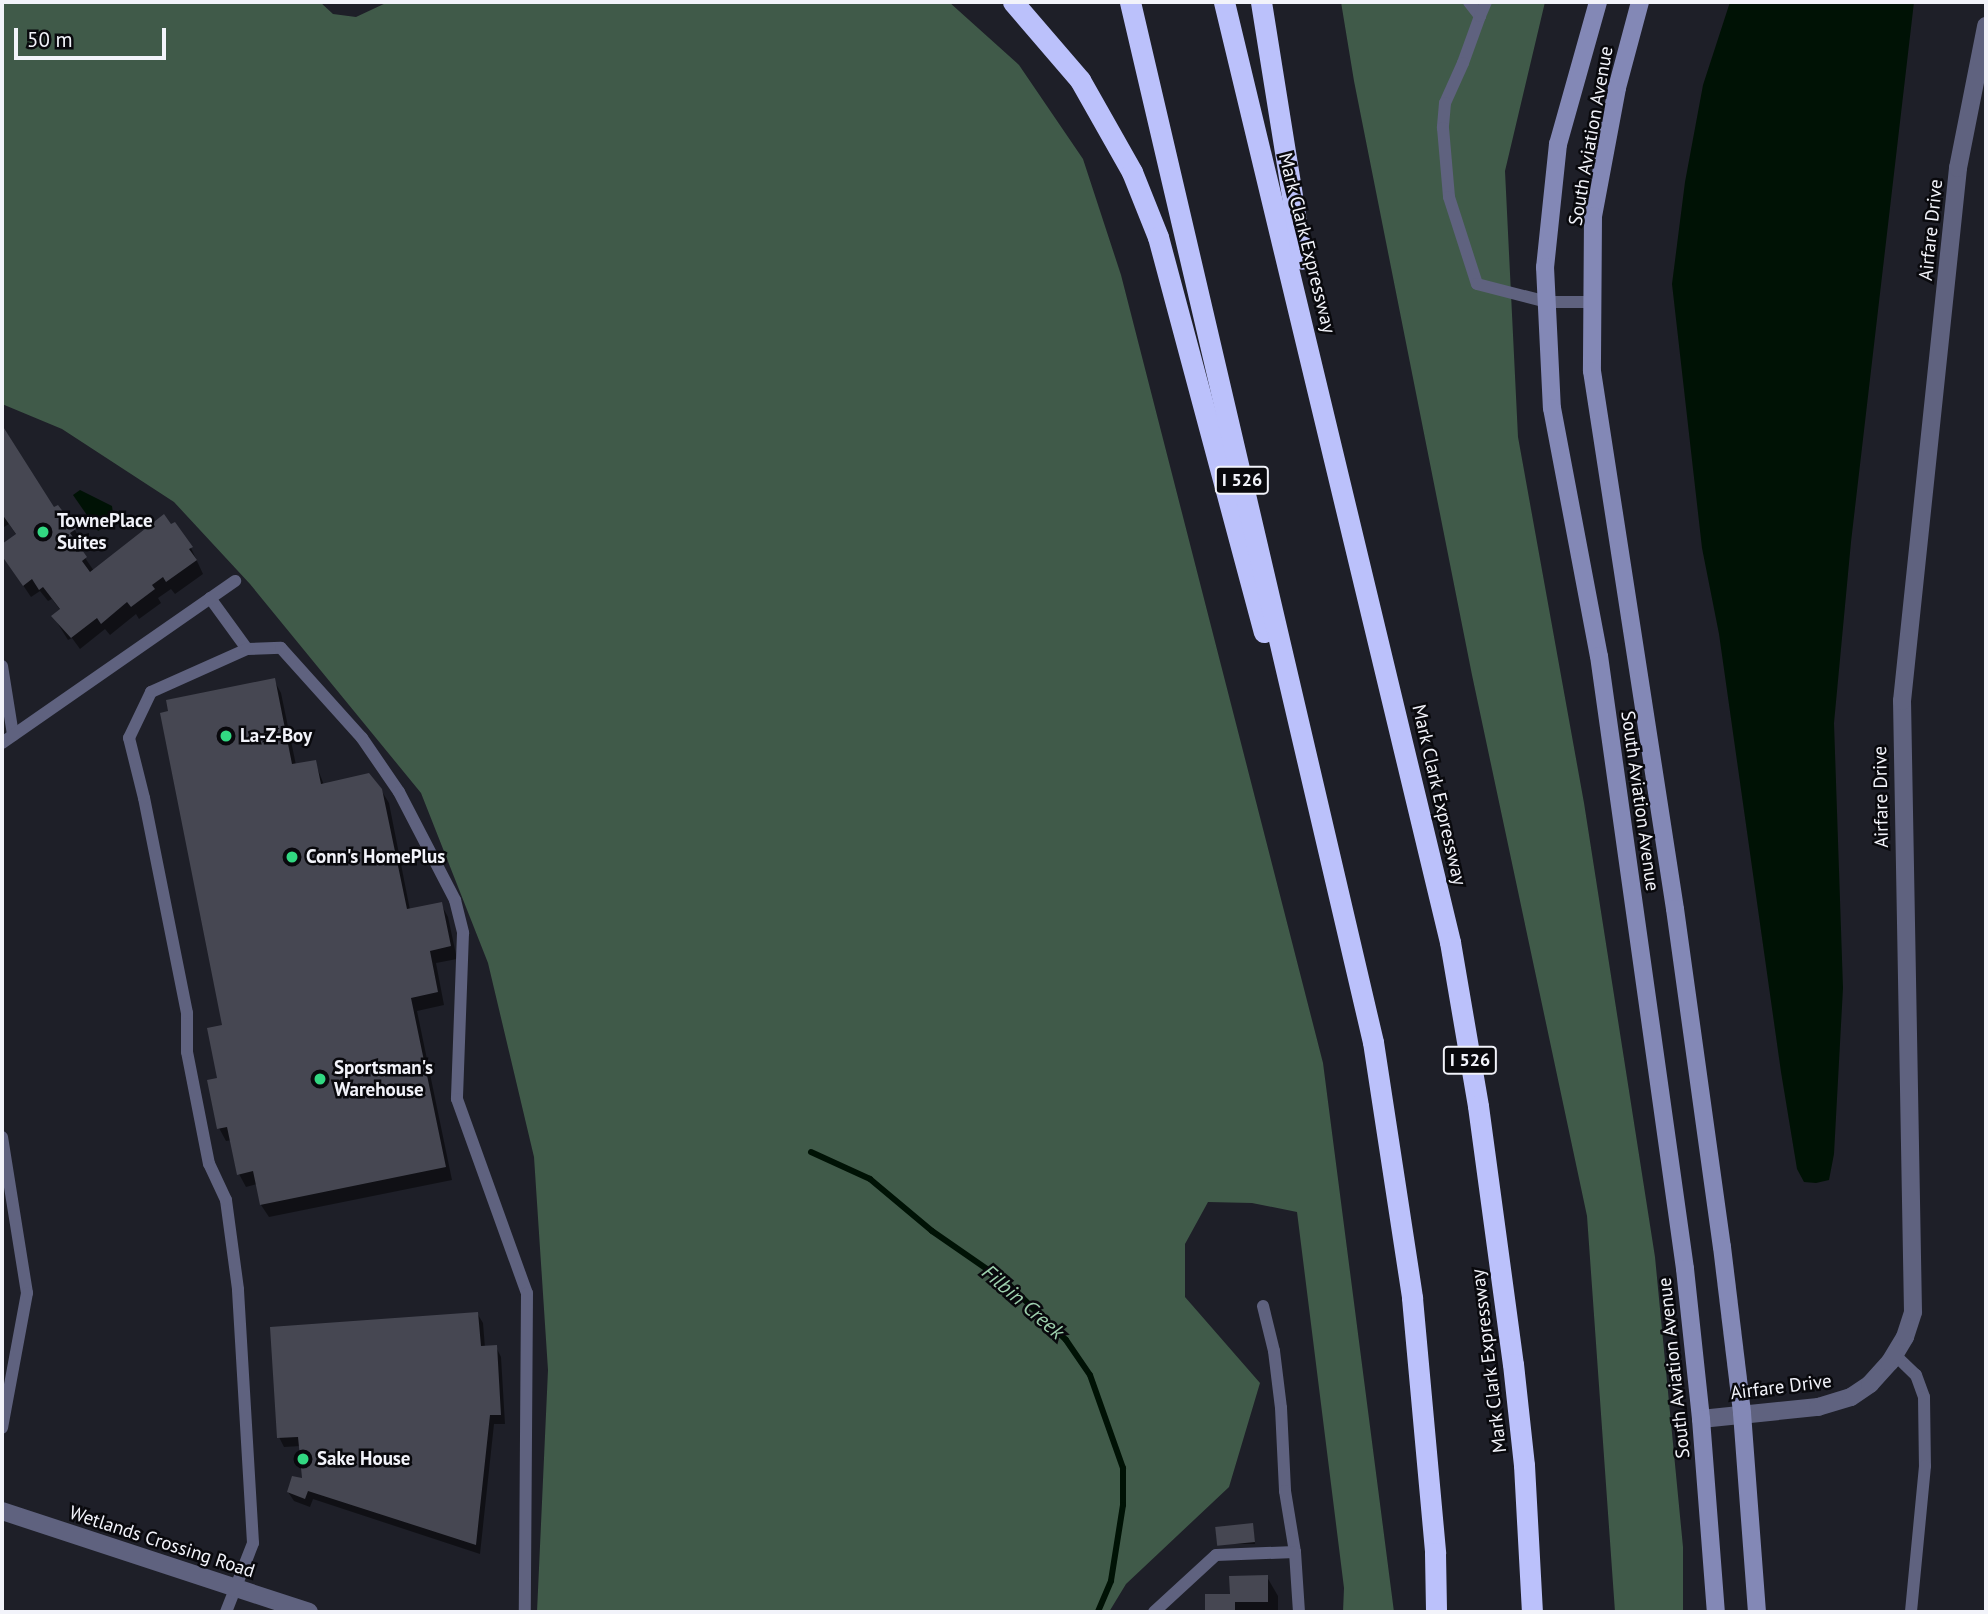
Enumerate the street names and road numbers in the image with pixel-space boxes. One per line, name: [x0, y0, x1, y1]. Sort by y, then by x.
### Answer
street label: South Aviation Avenue: [1564, 44, 1618, 228]
street label: Mark Clark Expressway: [1273, 150, 1341, 336]
street label: Airfare Drive: [1914, 178, 1948, 282]
road number: I 526: [1214, 466, 1270, 494]
street label: Mark Clark Expressway: [1407, 702, 1471, 888]
street label: South Aviation Avenue: [1616, 709, 1664, 893]
street label: Airfare Drive: [1869, 746, 1893, 848]
road number: I 526: [1442, 1045, 1498, 1074]
street label: Mark Clark Expressway: [1466, 1267, 1512, 1455]
street label: South Aviation Avenue: [1653, 1276, 1695, 1460]
street label: Airfare Drive: [1729, 1369, 1833, 1405]
street label: Wetlands Crossing Road: [66, 1501, 258, 1583]

